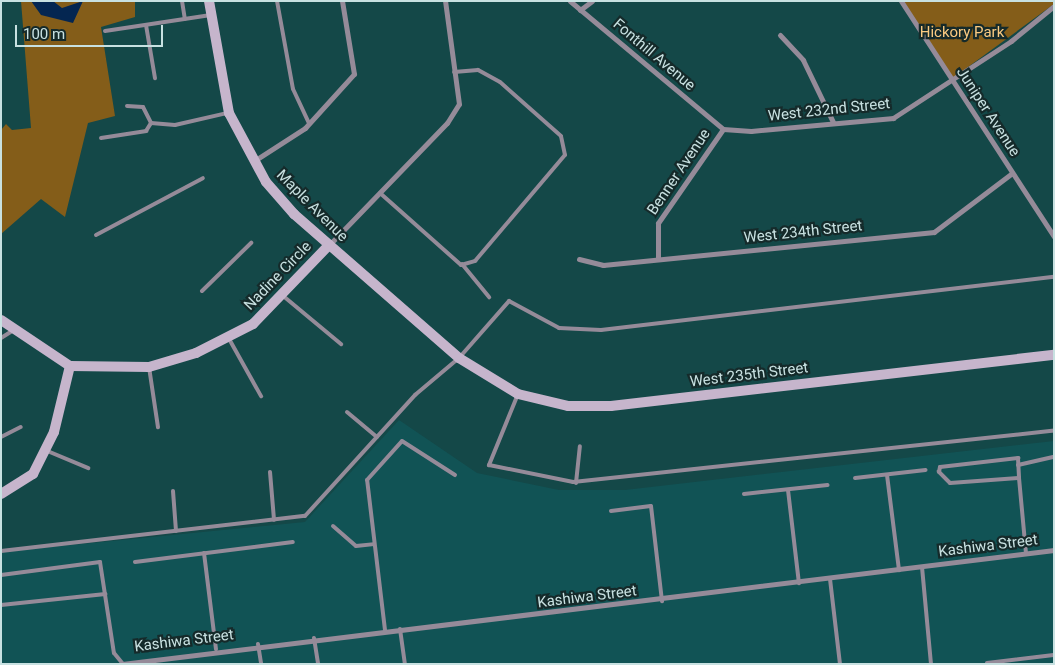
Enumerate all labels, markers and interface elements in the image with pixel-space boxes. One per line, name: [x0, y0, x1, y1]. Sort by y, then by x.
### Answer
scale bar: [18, 15, 165, 47]
street label: Fonthill Avenue: [609, 15, 699, 95]
park label: Hickory Park: [920, 24, 1004, 42]
text: 100 m: [23, 25, 65, 43]
street label: Juniper Avenue: [952, 64, 1024, 160]
street label: West 232nd Street: [767, 95, 891, 125]
street label: Benner Avenue: [644, 126, 714, 218]
street label: Maple Avenue: [272, 166, 352, 246]
street label: West 234th Street: [743, 217, 863, 247]
street label: Nadine Circle: [241, 238, 315, 314]
street label: West 235th Street: [689, 359, 809, 391]
street label: Kashiwa Street: [937, 531, 1039, 561]
street label: Kashiwa Street: [536, 582, 638, 612]
street label: Kashiwa Street: [133, 626, 235, 656]

